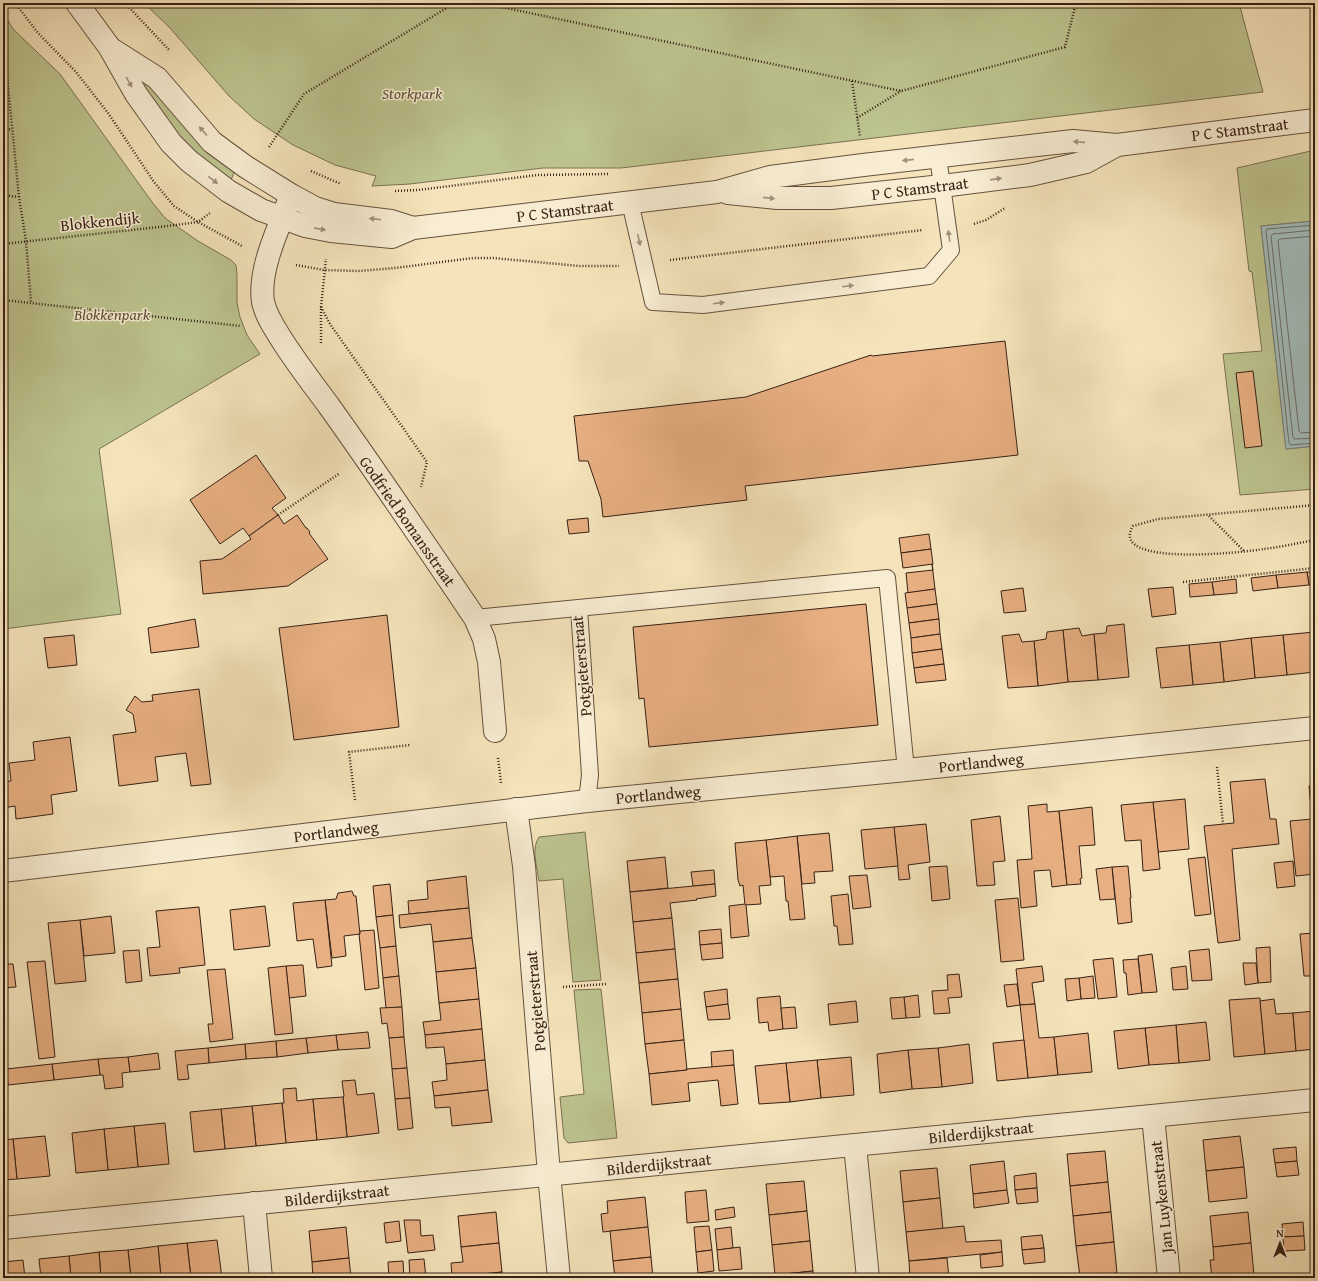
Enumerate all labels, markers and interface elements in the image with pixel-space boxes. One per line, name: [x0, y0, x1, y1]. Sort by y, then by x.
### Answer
one-way arrow: [126, 76, 133, 88]
park label: Storkpark: [382, 81, 443, 105]
street label: P C Stamstraat: [1190, 111, 1290, 147]
one-way arrow: [198, 126, 207, 136]
one-way arrow: [1073, 138, 1085, 145]
one-way arrow: [902, 157, 914, 163]
street label: P C Stamstraat: [870, 170, 970, 206]
one-way arrow: [207, 176, 218, 185]
one-way arrow: [990, 176, 1002, 182]
street label: P C Stamstraat: [515, 192, 615, 228]
one-way arrow: [763, 194, 775, 201]
street label: Blokkendijk: [59, 205, 142, 237]
one-way arrow: [369, 216, 381, 222]
one-way arrow: [313, 226, 326, 232]
one-way arrow: [946, 230, 952, 242]
one-way arrow: [636, 234, 642, 246]
one-way arrow: [842, 283, 854, 290]
one-way arrow: [713, 299, 725, 306]
park label: Blokkenpark: [73, 302, 151, 326]
street label: Godfried Bomansstraat: [354, 451, 462, 591]
street label: Potgieterstraat: [565, 614, 597, 718]
street label: Portlandweg: [937, 746, 1025, 778]
street label: Portlandweg: [615, 778, 701, 810]
street label: Portlandweg: [292, 814, 380, 848]
street label: Potgieterstraat: [519, 949, 551, 1053]
street label: Bilderdijkstraat: [927, 1115, 1035, 1149]
street label: Jan Luykenstraat: [1143, 1139, 1179, 1256]
street label: Bilderdijkstraat: [605, 1147, 713, 1181]
street label: Bilderdijkstraat: [283, 1178, 391, 1212]
north arrow: [1260, 1223, 1300, 1263]
text: N: [1276, 1225, 1284, 1241]

